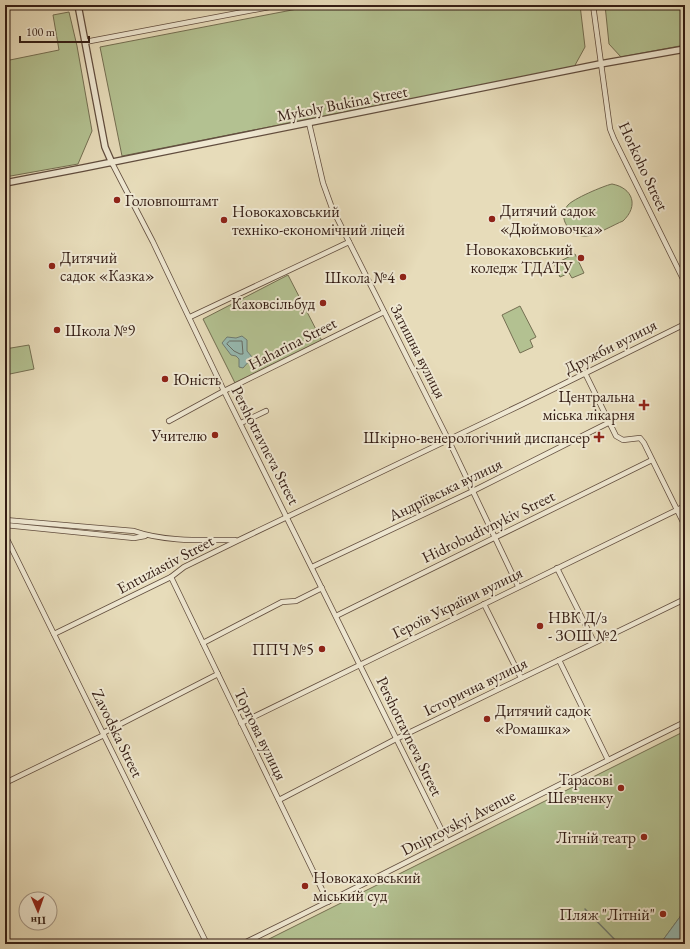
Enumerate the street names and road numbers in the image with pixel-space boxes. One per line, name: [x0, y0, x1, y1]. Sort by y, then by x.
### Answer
street label: Mykoly Bukina Street: [275, 81, 409, 126]
street label: Horkoho Street: [614, 118, 673, 214]
street label: Затишна вулиця: [386, 300, 451, 402]
street label: Haharina Street: [245, 312, 340, 375]
street label: Дружби вулиця: [560, 314, 660, 379]
street label: Pershotravneva Street: [227, 382, 305, 508]
street label: Андріївська вулиця: [384, 453, 505, 526]
street label: Hidrobudivnykiv Street: [418, 485, 558, 568]
street label: Entuziastiv Street: [113, 530, 217, 599]
street label: Героїв України вулиця: [389, 562, 526, 643]
street label: Історична вулиця: [420, 652, 531, 721]
street label: Pershotravneva Street: [371, 673, 448, 800]
street label: Торгова вулиця: [229, 685, 292, 784]
street label: Zavodska Street: [87, 686, 148, 781]
street label: Dniprovskyi Avenue: [398, 785, 519, 860]

